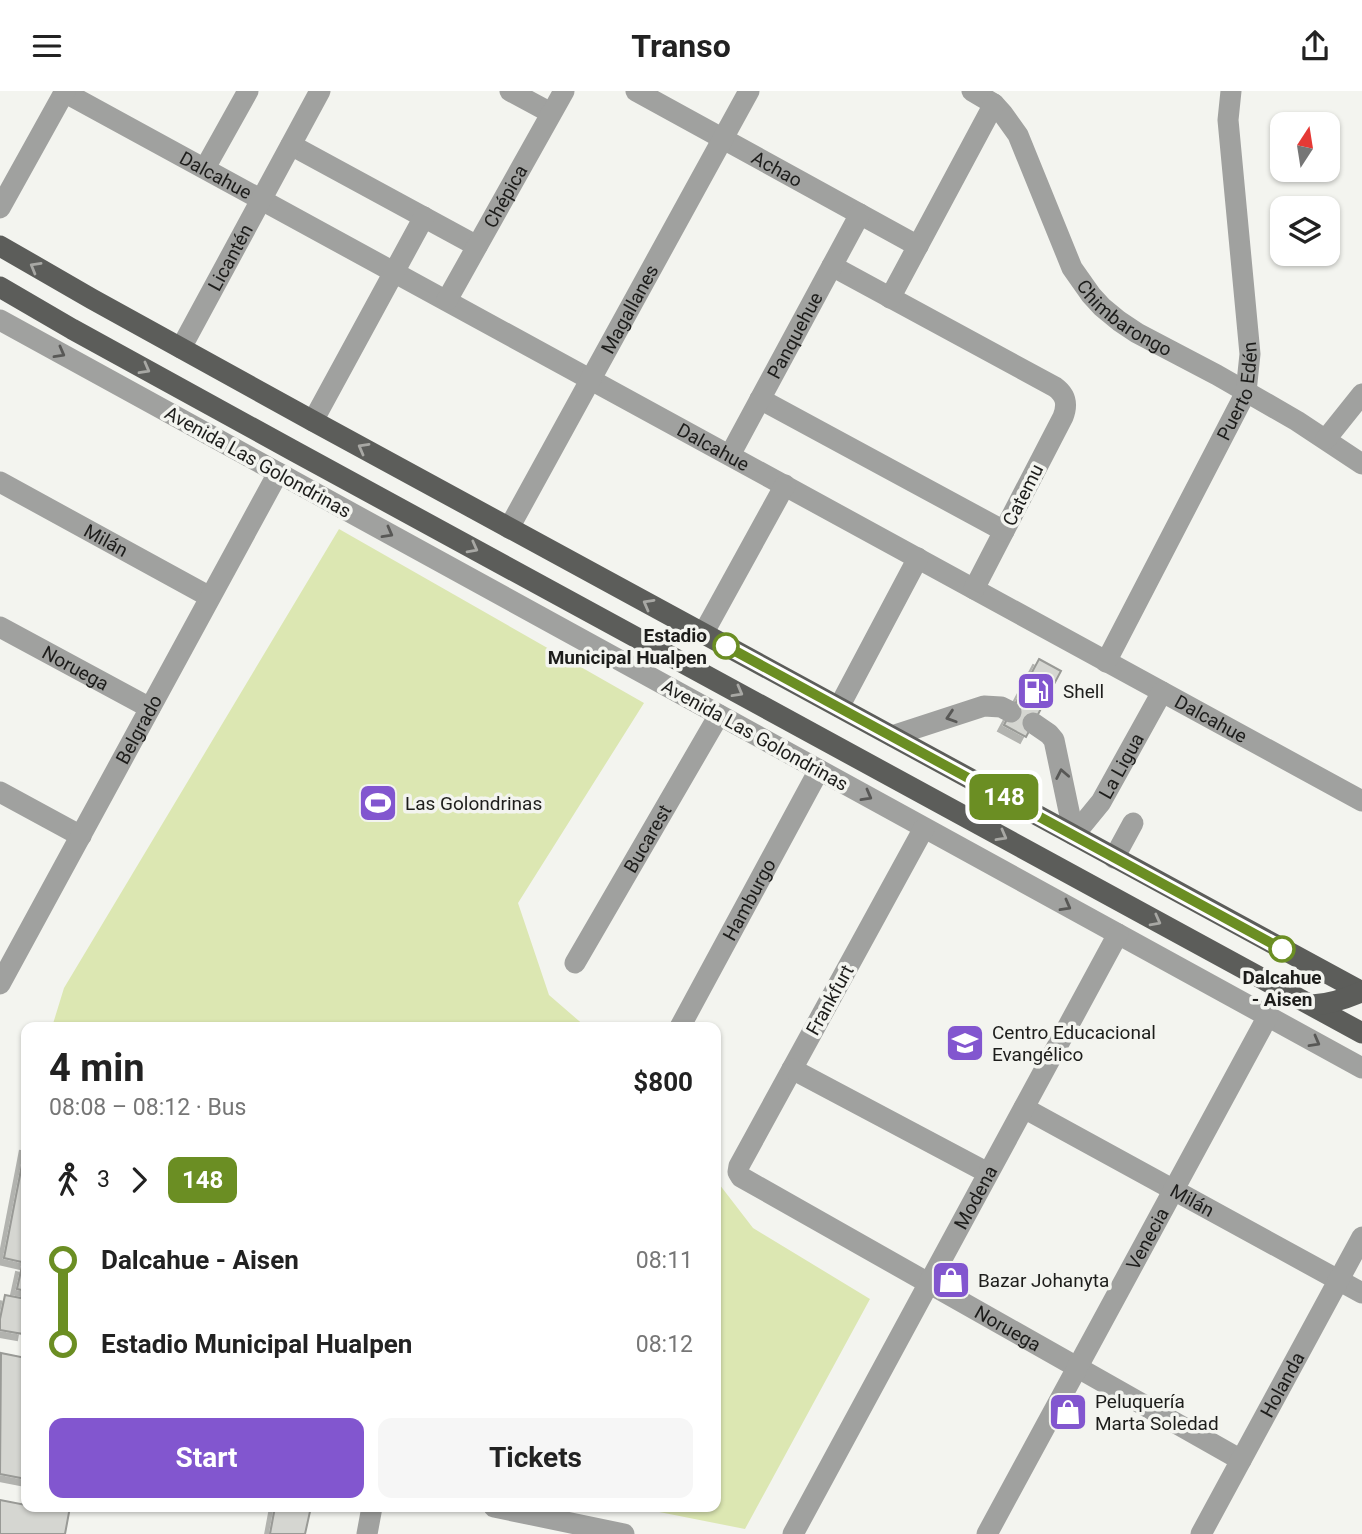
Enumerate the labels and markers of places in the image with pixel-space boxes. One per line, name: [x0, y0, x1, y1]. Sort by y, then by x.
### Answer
place label: Estadio Municipal Hualpen: [548, 624, 707, 669]
marker: Estadio Municipal Hualpen: [713, 633, 739, 659]
fuel station icon: Shell: [1015, 670, 1057, 712]
place label: Shell: [1063, 680, 1104, 703]
sports icon: Las Golondrinas: [357, 782, 399, 824]
place label: Las Golondrinas: [405, 792, 542, 815]
marker: Dalcahue - Aisen: [1269, 936, 1295, 962]
place label: Dalcahue - Aisen: [1242, 966, 1322, 1011]
place label: Centro Educacional Evangélico: [992, 1021, 1156, 1066]
school or university icon: Centro Educacional Evangélico: [944, 1022, 986, 1064]
shop icon: Bazar Johanyta: [930, 1259, 972, 1301]
place label: Bazar Johanyta: [978, 1269, 1109, 1292]
place label: Peluquería Marta Soledad: [1095, 1390, 1219, 1435]
shop icon: Peluquería Marta Soledad: [1047, 1391, 1089, 1433]

